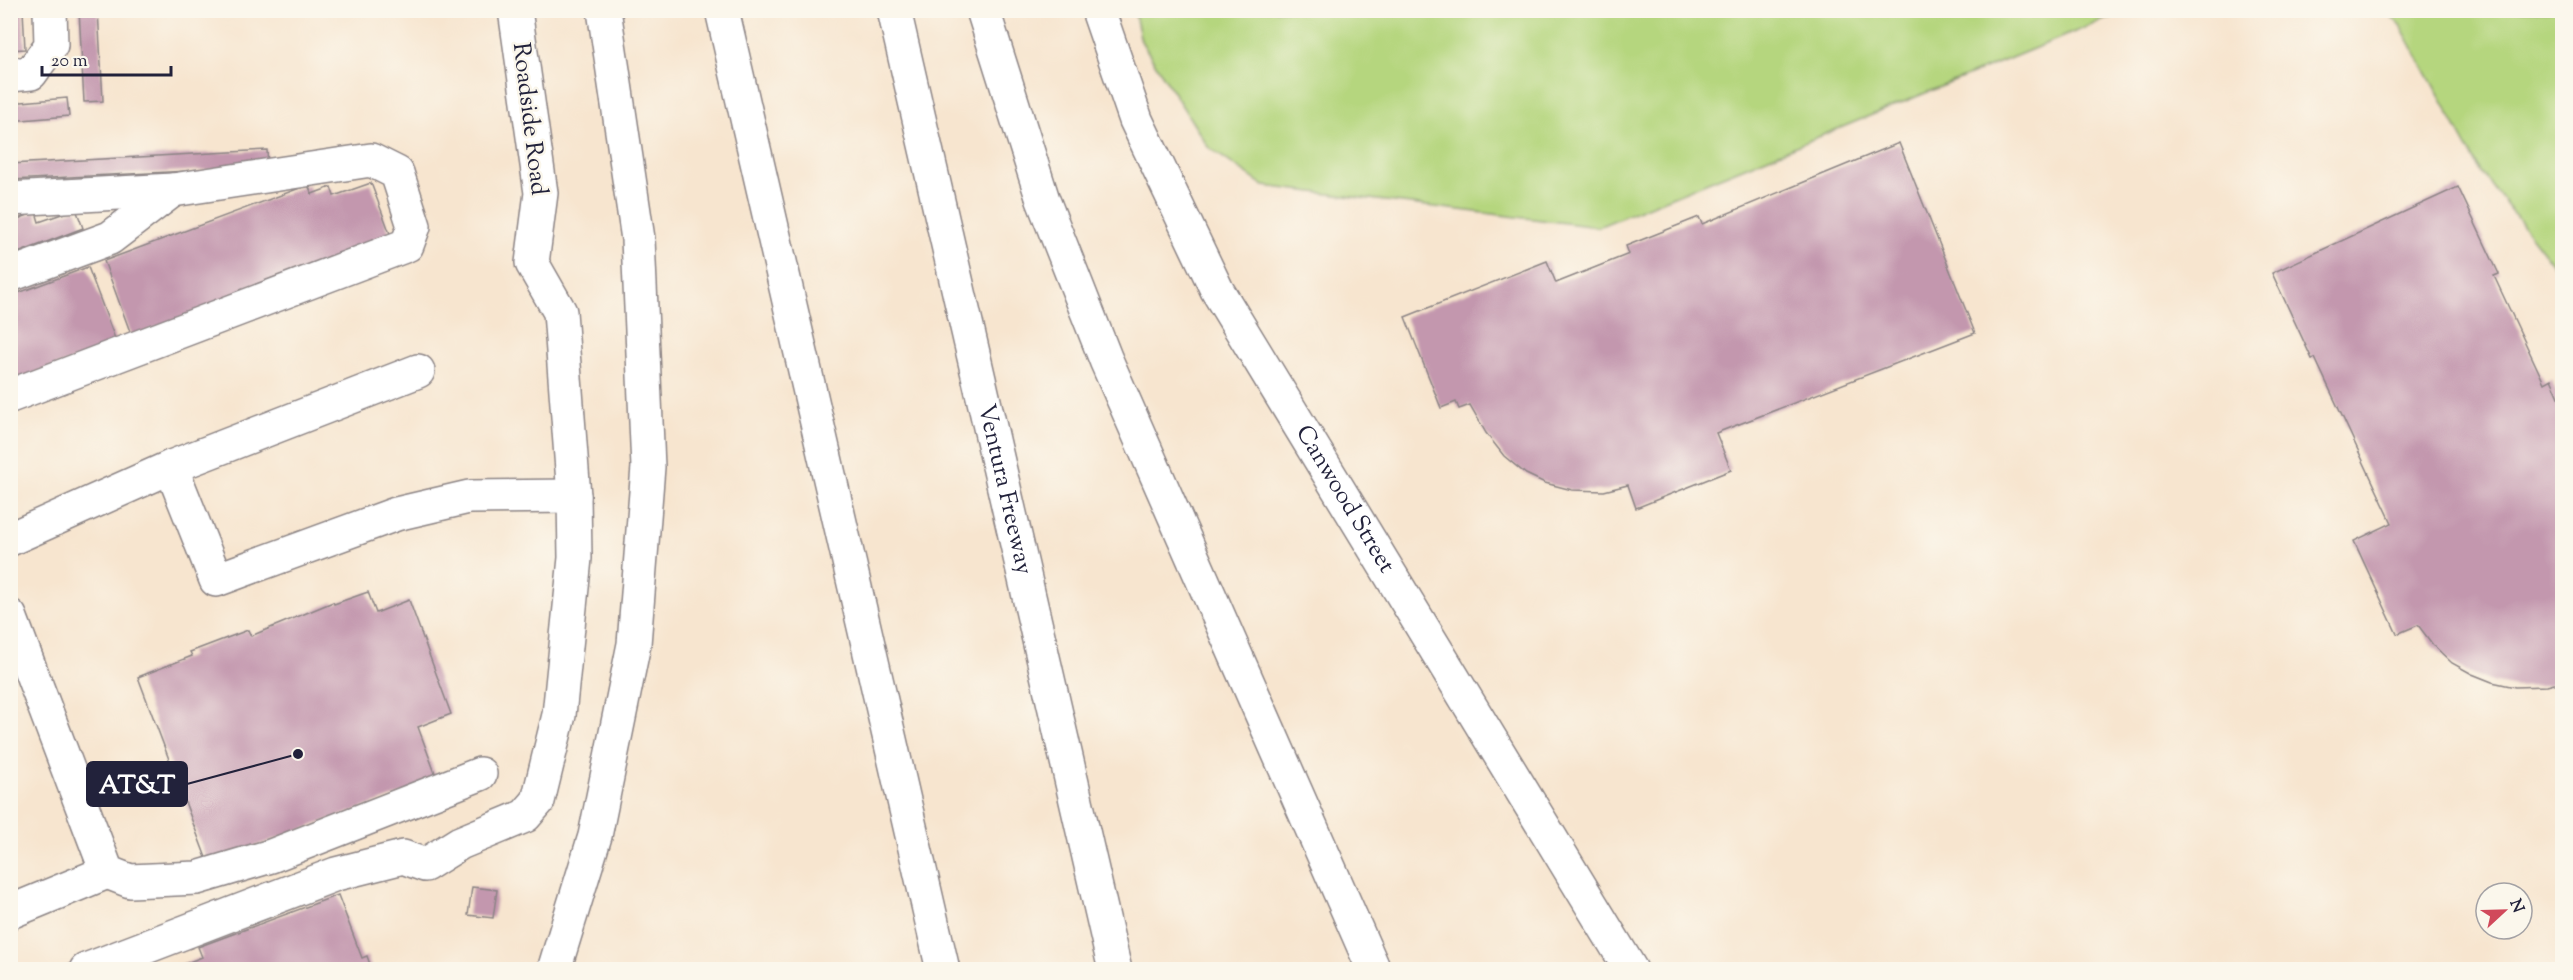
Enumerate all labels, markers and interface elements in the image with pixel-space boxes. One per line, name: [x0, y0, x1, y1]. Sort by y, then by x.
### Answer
scale bar: [42, 39, 171, 77]
street label: Roadside Road: [503, 41, 555, 198]
text: 20 m: [51, 49, 88, 75]
street label: Ventura Freeway: [968, 401, 1040, 578]
street label: Canwood Street: [1286, 419, 1403, 580]
callout: AT&T: [87, 762, 187, 806]
text: AT&T: [99, 768, 176, 805]
north arrow: [2474, 881, 2534, 941]
text: N: [2503, 896, 2529, 917]

